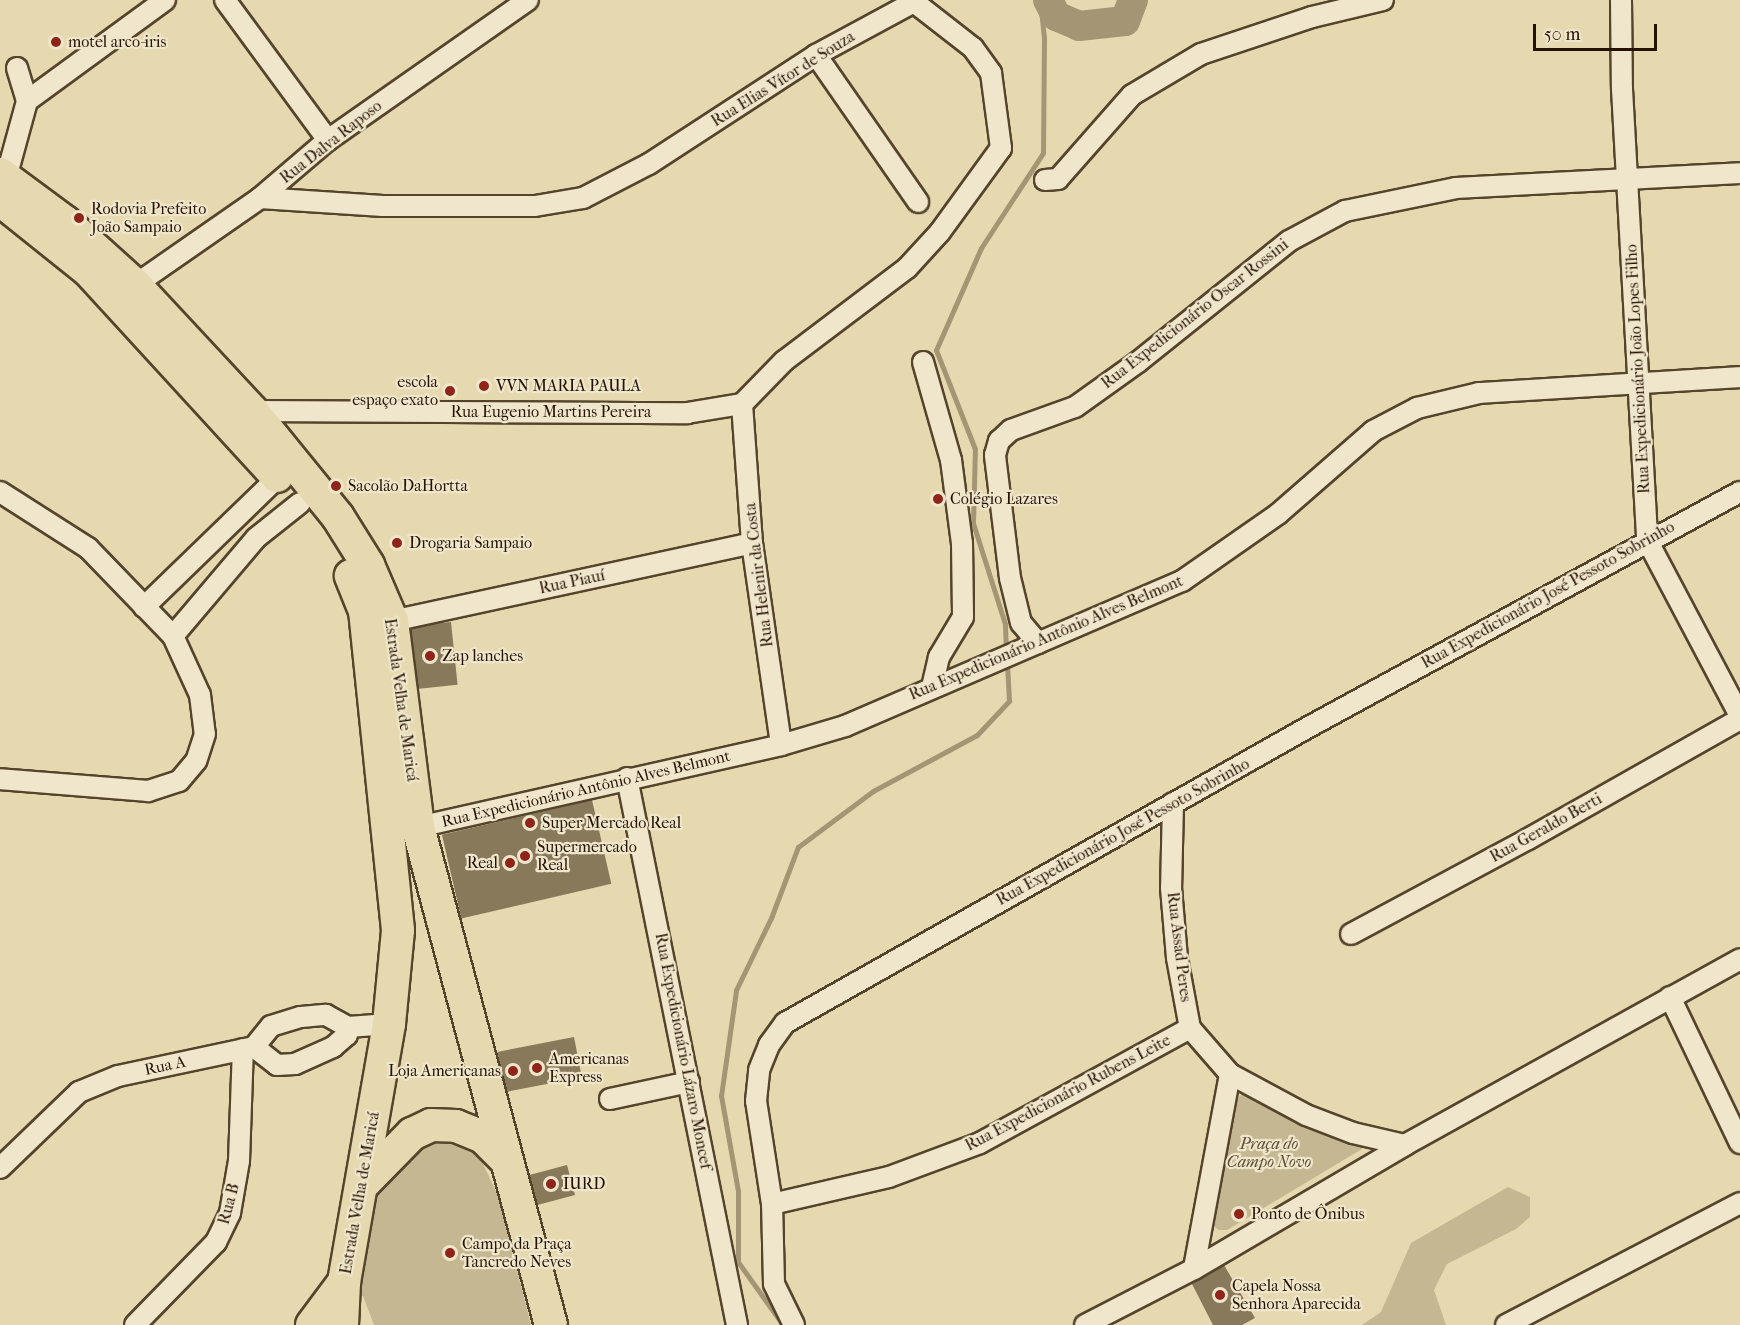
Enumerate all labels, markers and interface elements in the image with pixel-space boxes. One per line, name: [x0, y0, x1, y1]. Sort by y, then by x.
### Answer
scale bar: [1536, 12, 1660, 50]
text: 50 m: [1544, 24, 1580, 45]
street label: Rua Elias Vítor de Souza: [708, 27, 858, 131]
place label: motel arco-iris: [68, 32, 166, 52]
marker: motel arco-iris: [49, 35, 63, 49]
street label: Rua Dalva Raposo: [276, 96, 386, 188]
place label: Rodovia Prefeito João Sampaio: [91, 199, 206, 237]
marker: Rodovia Prefeito João Sampaio: [72, 211, 86, 225]
street label: Rua Expedicionário Oscar Rossini: [1098, 235, 1292, 393]
street label: Rua Expedicionário João Lopes Filho: [1622, 244, 1654, 494]
place label: escola espaço exato: [352, 372, 438, 410]
place label: VVN MARIA PAULA: [496, 376, 641, 396]
marker: VVN MARIA PAULA: [477, 379, 491, 393]
marker: escola espaço exato: [443, 384, 457, 398]
street label: Rua Eugenio Martins Pereira: [451, 402, 651, 422]
place label: Sacolão DaHortta: [348, 476, 468, 496]
marker: Sacolão DaHortta: [329, 479, 343, 493]
place label: Colégio Lazares: [950, 489, 1058, 509]
marker: Colégio Lazares: [931, 492, 945, 506]
street label: Rua Helenir da Costa: [741, 502, 777, 648]
street label: Rua Expedicionário José Pessoto Sobrinho: [1418, 517, 1678, 673]
place label: Drogaria Sampaio: [409, 533, 532, 553]
marker: Drogaria Sampaio: [390, 536, 404, 550]
street label: Rua Piauí: [537, 566, 607, 598]
street label: Rua Expedicionário Antônio Alves Belmont: [906, 571, 1186, 705]
street label: Estrada Velha de Maricá: [380, 617, 422, 783]
place label: Zap lanches: [442, 646, 523, 666]
marker: Zap lanches: [423, 649, 437, 663]
street label: Rua Expedicionário Antônio Alves Belmont: [440, 746, 732, 832]
street label: Rua Expedicionário José Pessoto Sobrinho: [993, 754, 1253, 910]
street label: Rua Geraldo Berti: [1487, 789, 1605, 867]
place label: Super Mercado Real: [542, 813, 681, 833]
marker: Super Mercado Real: [523, 816, 537, 830]
place label: Supermercado Real: [537, 837, 637, 875]
marker: Supermercado Real: [518, 849, 532, 863]
place label: Real: [467, 853, 498, 873]
marker: Real: [503, 856, 517, 870]
street label: Rua Assad Peres: [1163, 891, 1195, 1003]
street label: Rua Expedicionário Lázaro Moncef: [651, 931, 715, 1171]
street label: Rua Expedicionário Rubens Leite: [962, 1031, 1174, 1155]
place label: Americanas Express: [549, 1049, 629, 1087]
street label: Rua A: [143, 1052, 187, 1080]
place label: Loja Americanas: [388, 1061, 501, 1081]
marker: Americanas Express: [530, 1061, 544, 1075]
marker: Loja Americanas: [506, 1064, 520, 1078]
street label: Estrada Velha de Maricá: [336, 1110, 384, 1276]
park label: Praça do Campo Novo: [1227, 1134, 1311, 1172]
place label: IURD: [563, 1174, 605, 1194]
marker: IURD: [544, 1177, 558, 1191]
street label: Rua B: [214, 1181, 244, 1227]
place label: Ponto de Ônibus: [1251, 1204, 1365, 1224]
marker: Ponto de Ônibus: [1232, 1207, 1246, 1221]
place label: Campo da Praça Tancredo Neves: [462, 1234, 572, 1272]
marker: Campo da Praça Tancredo Neves: [443, 1246, 457, 1260]
place label: Capela Nossa Senhora Aparecida: [1232, 1276, 1361, 1314]
marker: Capela Nossa Senhora Aparecida: [1213, 1288, 1227, 1302]

